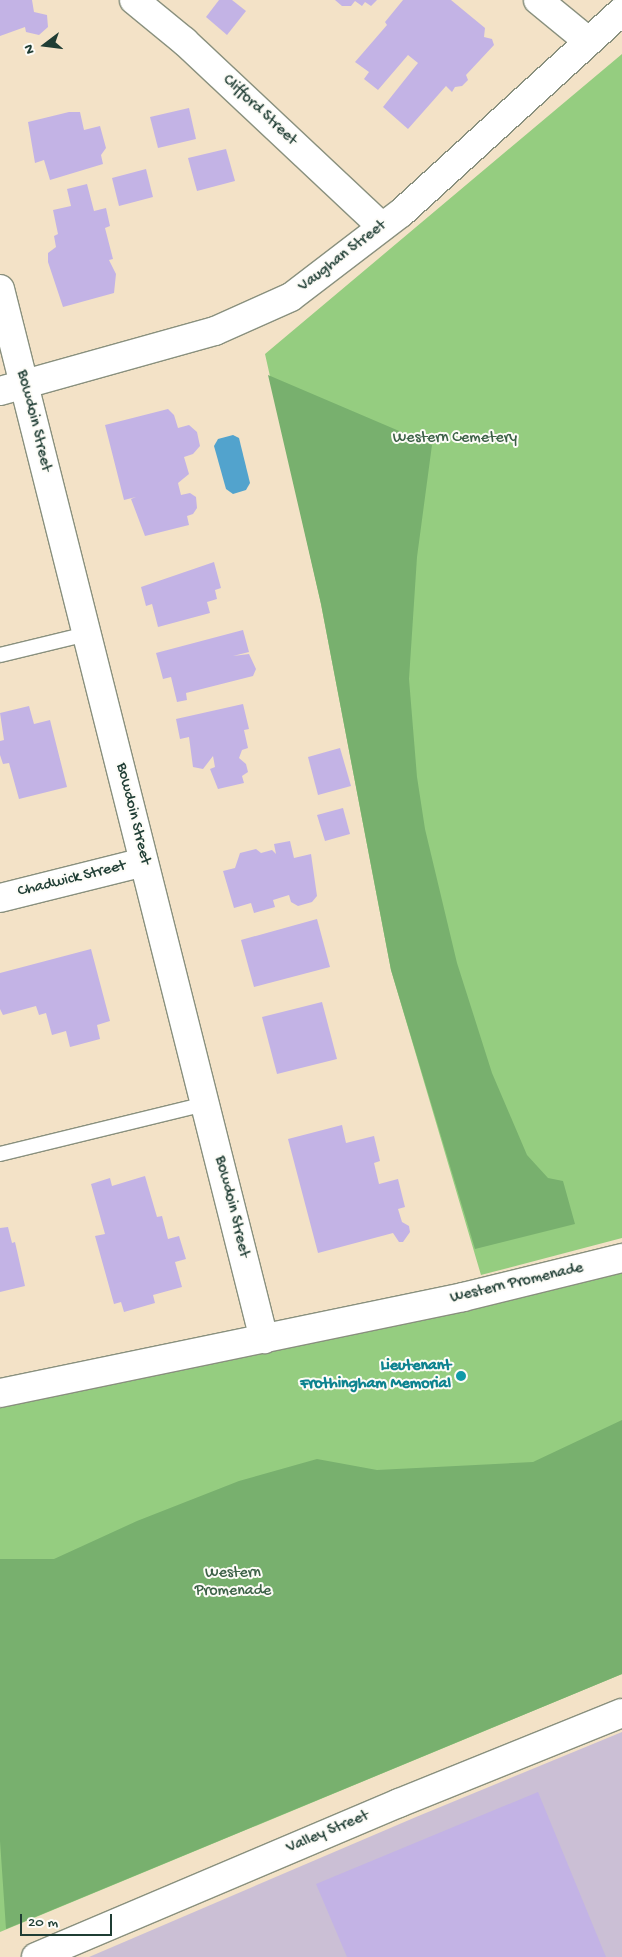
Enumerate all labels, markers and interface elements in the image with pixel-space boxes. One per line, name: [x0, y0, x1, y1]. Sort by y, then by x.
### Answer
north arrow: [20, 20, 70, 70]
text: N: [21, 42, 39, 56]
street label: Clifford Street: [218, 71, 300, 151]
street label: Vaughan Street: [295, 217, 391, 297]
street label: Bowdoin Street: [11, 368, 55, 474]
park label: Western Cemetery: [393, 429, 517, 449]
street label: Bowdoin Street: [110, 761, 154, 867]
street label: Chadwick Street: [16, 857, 128, 903]
street label: Bowdoin Street: [209, 1154, 253, 1260]
street label: Western Promenade: [449, 1259, 585, 1309]
place label: Lieutenant Frothingham Memorial: [300, 1357, 451, 1395]
marker: Lieutenant Frothingham Memorial: [455, 1370, 467, 1382]
park label: Western Promenade: [195, 1564, 271, 1602]
street label: Valley Street: [284, 1807, 372, 1859]
scale bar: [22, 1904, 115, 1936]
text: 20 m: [28, 1914, 58, 1932]

